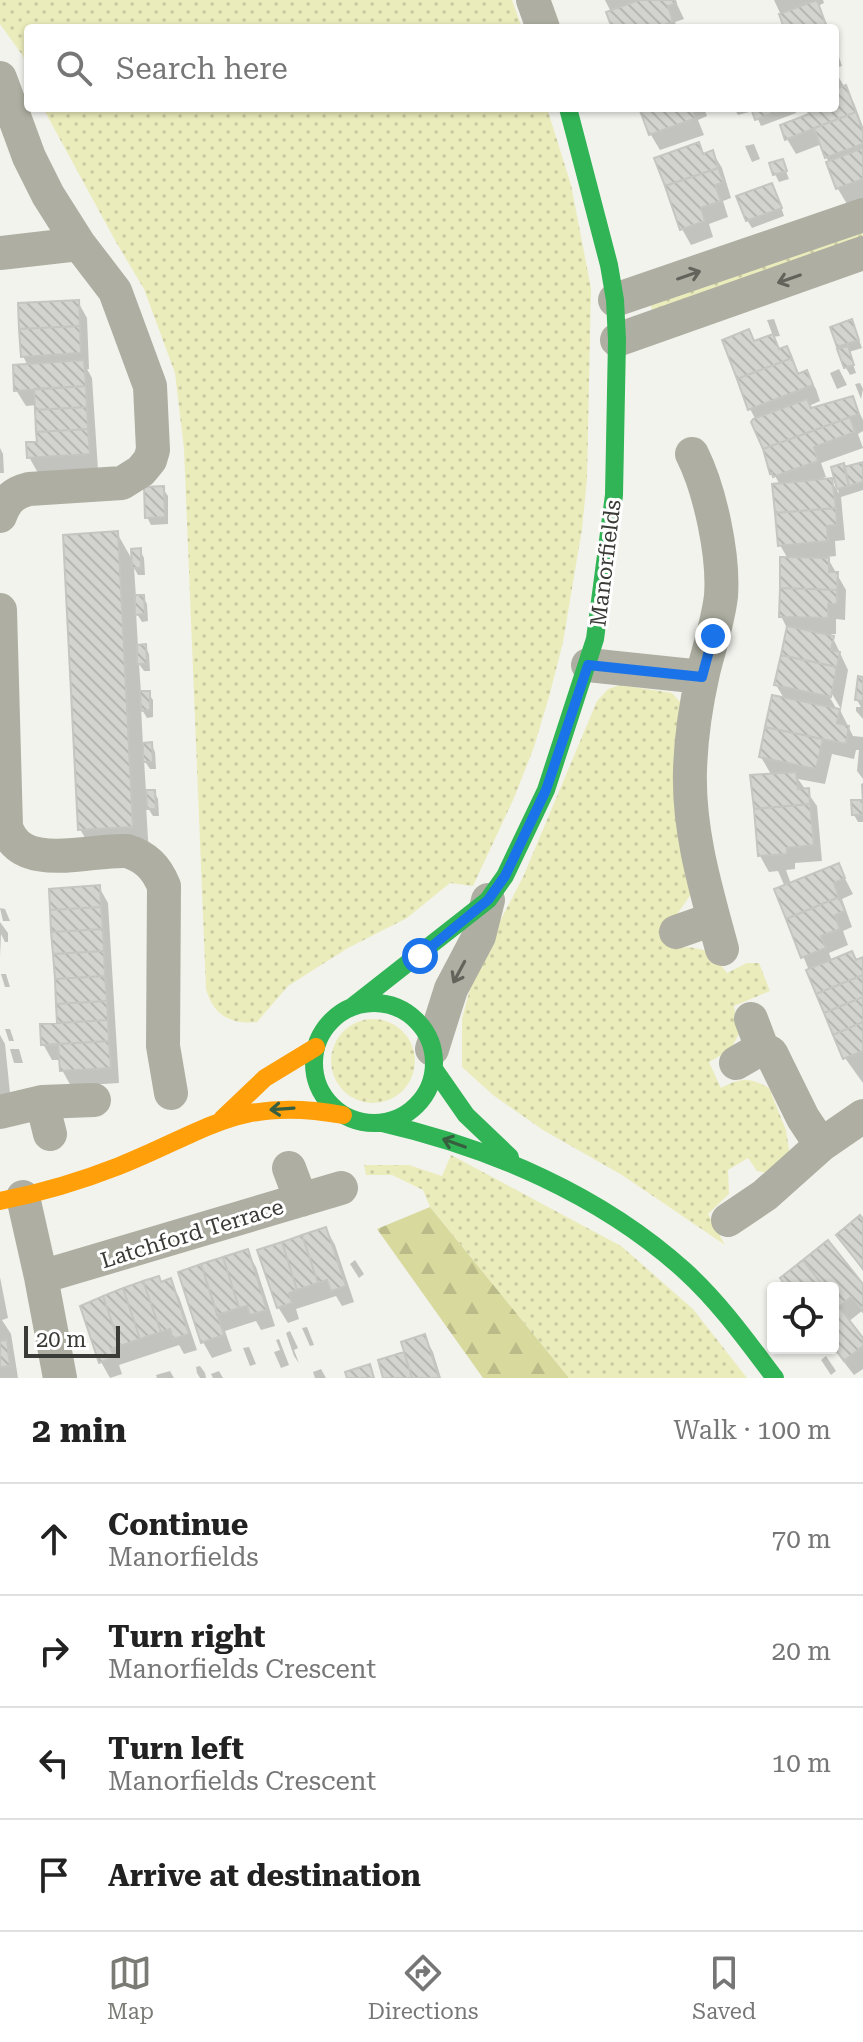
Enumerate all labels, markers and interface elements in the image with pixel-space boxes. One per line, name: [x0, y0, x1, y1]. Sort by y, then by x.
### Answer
search box: [24, 24, 839, 112]
icon: search: [52, 46, 96, 90]
text: Search here: [116, 51, 288, 86]
one-way arrow: [676, 266, 701, 281]
one-way arrow: [777, 273, 802, 288]
street label: Manorfields: [585, 498, 626, 628]
route end: [695, 618, 731, 654]
route start: [402, 938, 438, 974]
one-way arrow: [451, 960, 467, 984]
one-way arrow: [269, 1102, 296, 1117]
one-way arrow: [442, 1134, 467, 1149]
street label: Latchford Terrace: [98, 1194, 287, 1273]
map controls: [767, 1282, 839, 1354]
button: locate: [767, 1282, 839, 1354]
scale bar: [24, 1322, 120, 1358]
text: 20 m: [36, 1327, 86, 1352]
text: 2 min: [32, 1410, 127, 1450]
text: Walk · 100 m: [673, 1415, 831, 1445]
text: Continue: [108, 1507, 248, 1542]
icon: ahead: [32, 1517, 76, 1561]
text: 70 m: [772, 1524, 831, 1554]
text: Manorfields: [108, 1542, 259, 1572]
text: Turn right: [108, 1619, 265, 1654]
icon: right: [32, 1629, 76, 1673]
text: 20 m: [772, 1636, 831, 1666]
text: Manorfields Crescent: [108, 1654, 376, 1684]
text: Turn left: [108, 1731, 244, 1766]
icon: left: [32, 1741, 76, 1785]
text: 10 m: [772, 1748, 831, 1778]
text: Manorfields Crescent: [108, 1766, 376, 1796]
icon: arrive: [32, 1853, 76, 1897]
text: Arrive at destination: [108, 1858, 421, 1893]
tab: Map: [107, 1951, 154, 2024]
tab: Directions: [368, 1951, 479, 2024]
tab: Saved: [692, 1951, 756, 2024]

